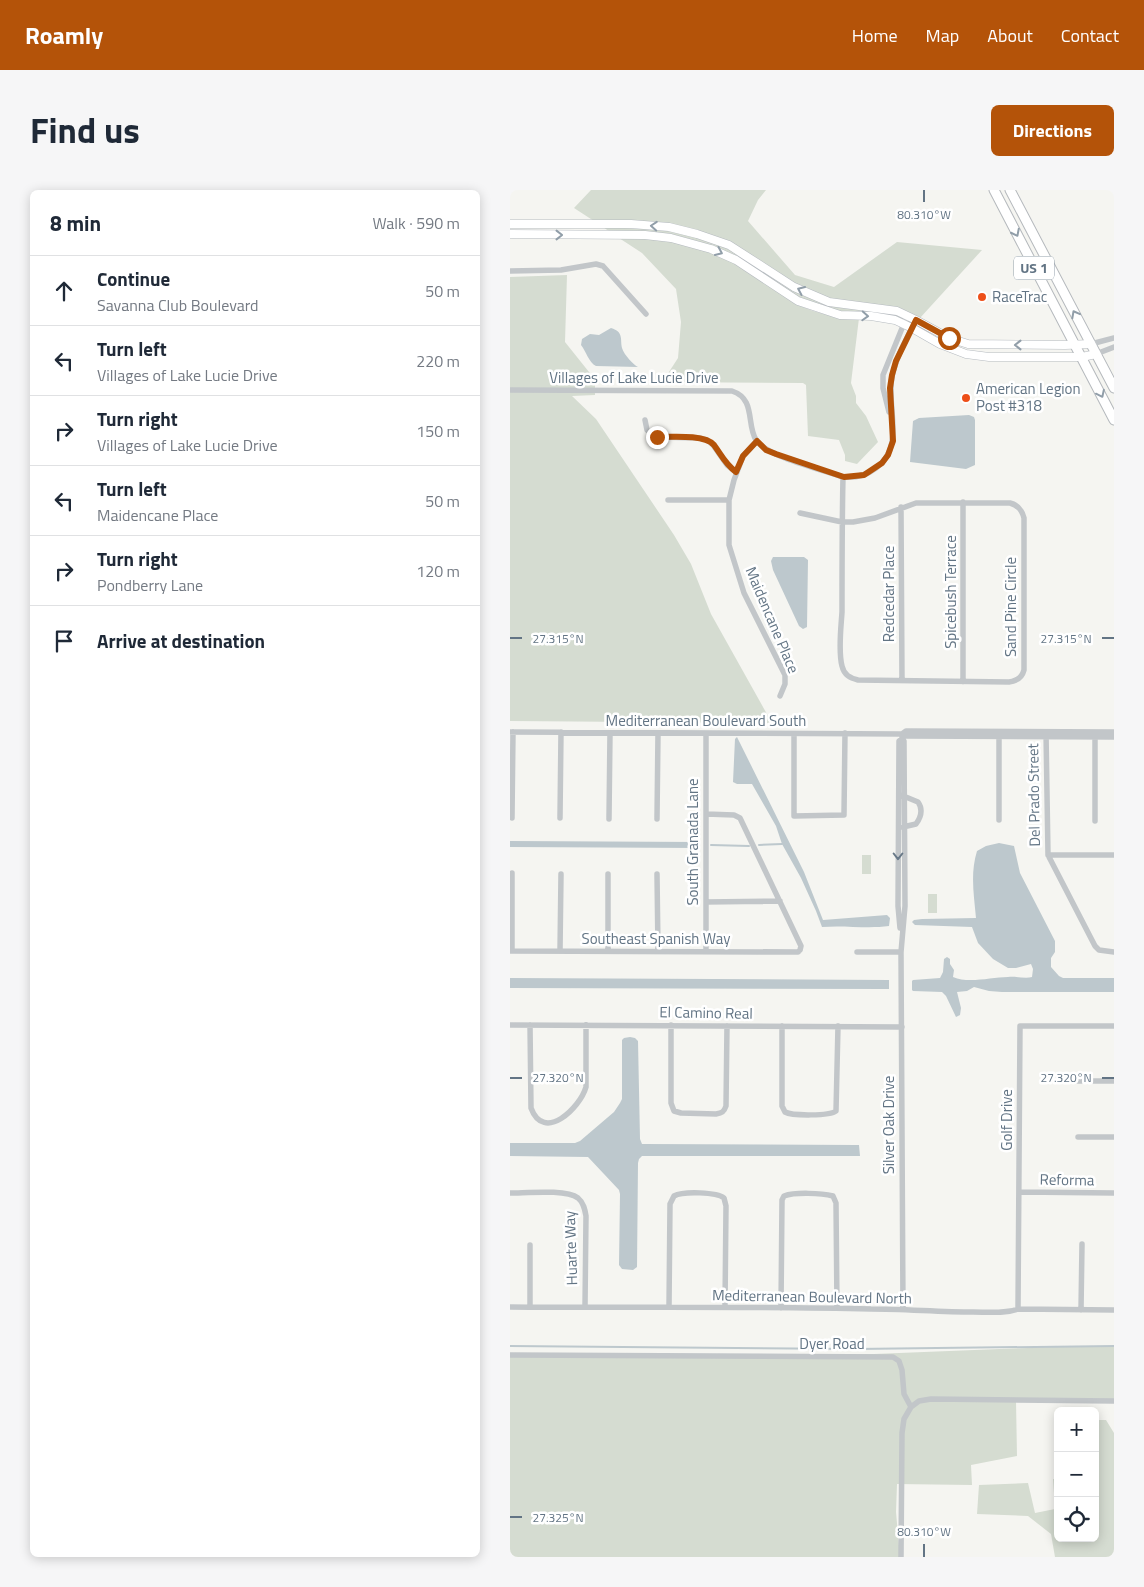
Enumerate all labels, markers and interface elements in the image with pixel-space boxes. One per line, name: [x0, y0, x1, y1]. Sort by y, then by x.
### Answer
text: Roamly: [25, 17, 103, 53]
text: Home: [852, 22, 898, 49]
text: Map: [926, 22, 959, 49]
text: About: [987, 22, 1033, 49]
text: Contact: [1061, 22, 1119, 49]
text: Find us: [30, 103, 140, 157]
button: Directions: [991, 105, 1114, 156]
text: 80.310°W: [897, 205, 951, 224]
text: 8 min: [50, 207, 101, 239]
text: Walk · 590 m: [372, 211, 460, 235]
one-way arrow: [649, 220, 657, 231]
one-way arrow: [1010, 228, 1020, 237]
one-way arrow: [555, 230, 563, 240]
one-way arrow: [714, 246, 723, 257]
road number: US 1: [1014, 256, 1054, 280]
text: Continue: [97, 264, 170, 293]
icon: ahead: [50, 277, 78, 305]
text: 50 m: [425, 279, 460, 303]
one-way arrow: [797, 285, 806, 296]
place label: RaceTrac: [992, 285, 1047, 308]
marker: RaceTrac: [976, 291, 988, 303]
text: Savanna Club Boulevard: [97, 293, 259, 317]
one-way arrow: [861, 310, 869, 321]
one-way arrow: [1071, 310, 1081, 319]
route start: [938, 327, 961, 350]
text: Turn left: [97, 334, 167, 363]
one-way arrow: [1014, 340, 1022, 350]
icon: left: [50, 347, 78, 375]
text: 220 m: [416, 349, 460, 373]
text: Villages of Lake Lucie Drive: [97, 363, 278, 387]
street label: Villages of Lake Lucie Drive: [549, 366, 719, 389]
place label: American Legion Post #318: [976, 377, 1081, 417]
one-way arrow: [1095, 389, 1105, 398]
marker: American Legion Post #318: [960, 392, 972, 404]
text: Turn right: [97, 404, 178, 433]
icon: right: [50, 417, 78, 445]
text: 150 m: [416, 419, 460, 443]
route end: [646, 426, 669, 449]
text: Villages of Lake Lucie Drive: [97, 433, 278, 457]
text: Turn left: [97, 474, 167, 503]
icon: left: [50, 487, 78, 515]
text: 50 m: [425, 489, 460, 513]
text: Maidencane Place: [97, 503, 218, 527]
street label: Spicebush Terrace: [939, 535, 962, 649]
text: Turn right: [97, 544, 178, 573]
street label: Redcedar Place: [877, 546, 900, 642]
icon: right: [50, 557, 78, 585]
street label: Sand Pine Circle: [999, 557, 1022, 657]
text: 120 m: [416, 559, 460, 583]
street label: Maidencane Place: [740, 563, 805, 677]
text: Pondberry Lane: [97, 573, 203, 597]
text: Arrive at destination: [97, 626, 265, 655]
icon: arrive: [50, 627, 78, 655]
text: 27.315°N: [532, 629, 584, 648]
text: 27.315°N: [1040, 629, 1092, 648]
street label: Mediterranean Boulevard South: [606, 709, 806, 732]
street label: Del Prado Street: [1021, 742, 1046, 847]
street label: South Granada Lane: [681, 778, 704, 906]
one-way arrow: [893, 853, 903, 861]
street label: Southeast Spanish Way: [582, 927, 730, 950]
street label: El Camino Real: [659, 1000, 753, 1025]
text: 27.320°N: [532, 1068, 584, 1087]
text: 27.320°N: [1040, 1068, 1092, 1087]
street label: Silver Oak Drive: [877, 1076, 900, 1174]
street label: Golf Drive: [995, 1089, 1018, 1151]
street label: Reforma: [1039, 1168, 1095, 1191]
street label: Huarte Way: [558, 1210, 583, 1286]
street label: Mediterranean Boulevard North: [712, 1283, 912, 1310]
street label: Dyer Road: [799, 1332, 865, 1355]
map controls: [1054, 1407, 1099, 1542]
button: +: [1054, 1407, 1099, 1452]
button: −: [1054, 1452, 1099, 1497]
button: locate: [1054, 1497, 1099, 1542]
text: 27.325°N: [532, 1508, 584, 1527]
text: 80.310°W: [897, 1522, 951, 1541]

